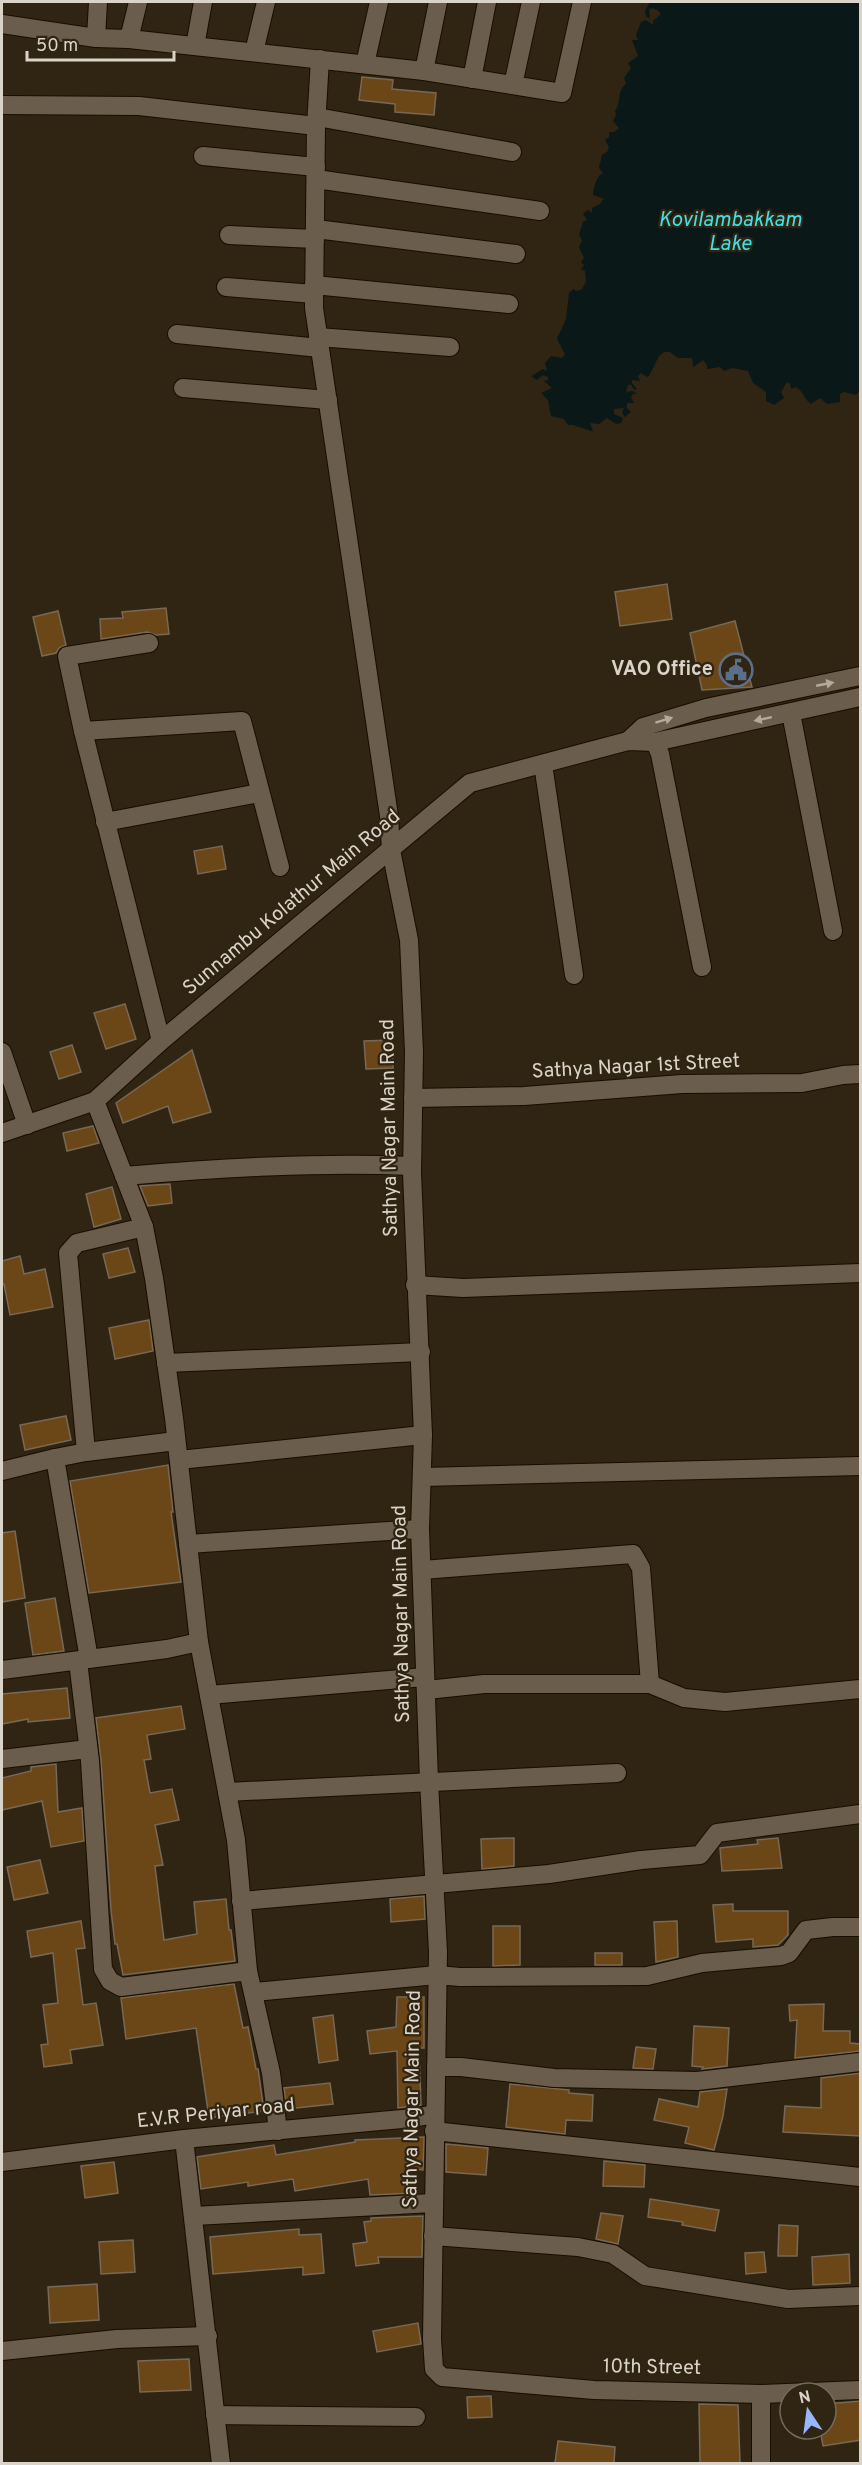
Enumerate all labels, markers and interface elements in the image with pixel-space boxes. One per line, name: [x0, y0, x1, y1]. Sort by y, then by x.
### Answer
scale bar: [27, 24, 174, 62]
text: 50 m: [36, 35, 78, 58]
water label: Kovilambakkam Lake: [658, 207, 803, 258]
public building icon: VAO Office: [718, 652, 754, 688]
place label: VAO Office: [611, 657, 713, 683]
one-way arrow: [816, 679, 835, 688]
one-way arrow: [655, 715, 673, 724]
one-way arrow: [753, 715, 772, 724]
street label: Sunnambu Kolathur Main Road: [178, 804, 406, 1002]
street label: Sathya Nagar Main Road: [375, 1019, 405, 1237]
street label: Sathya Nagar 1st Street: [531, 1049, 741, 1085]
street label: Sathya Nagar Main Road: [387, 1505, 417, 1723]
street label: Sathya Nagar Main Road: [398, 1990, 428, 2208]
street label: E.V.R Periyar road: [136, 2093, 296, 2135]
street label: 10th Street: [603, 2354, 701, 2382]
north arrow: [778, 2381, 838, 2441]
text: N: [797, 2387, 813, 2409]

